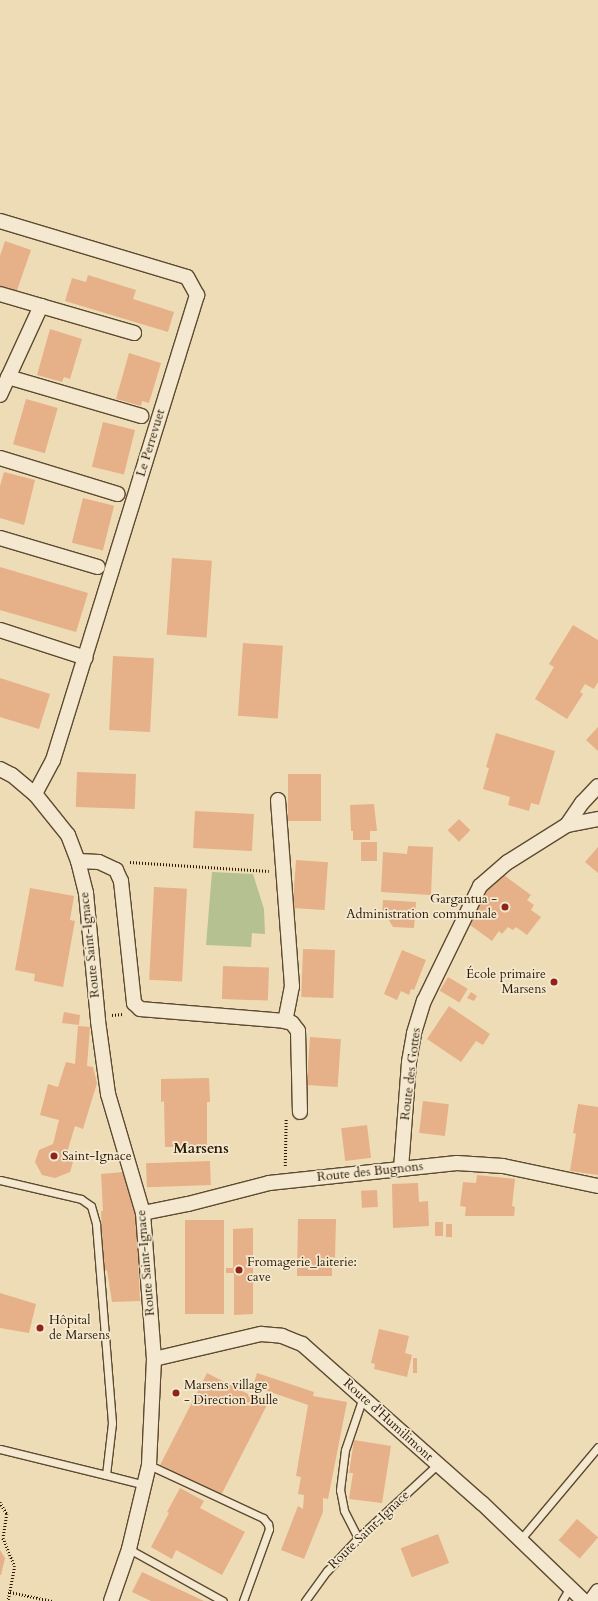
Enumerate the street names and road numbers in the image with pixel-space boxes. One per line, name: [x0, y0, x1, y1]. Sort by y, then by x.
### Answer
street label: Le Perrevuet: [133, 407, 169, 479]
street label: Route Saint-Ignace: [77, 891, 103, 999]
street label: Route des Gottes: [398, 1027, 424, 1121]
street label: Route des Bugnons: [316, 1159, 424, 1185]
street label: Route Saint-Ignace: [134, 1209, 158, 1317]
street label: Route d'Humilimont: [340, 1376, 436, 1464]
street label: Route Saint-Ignace: [325, 1487, 413, 1573]

